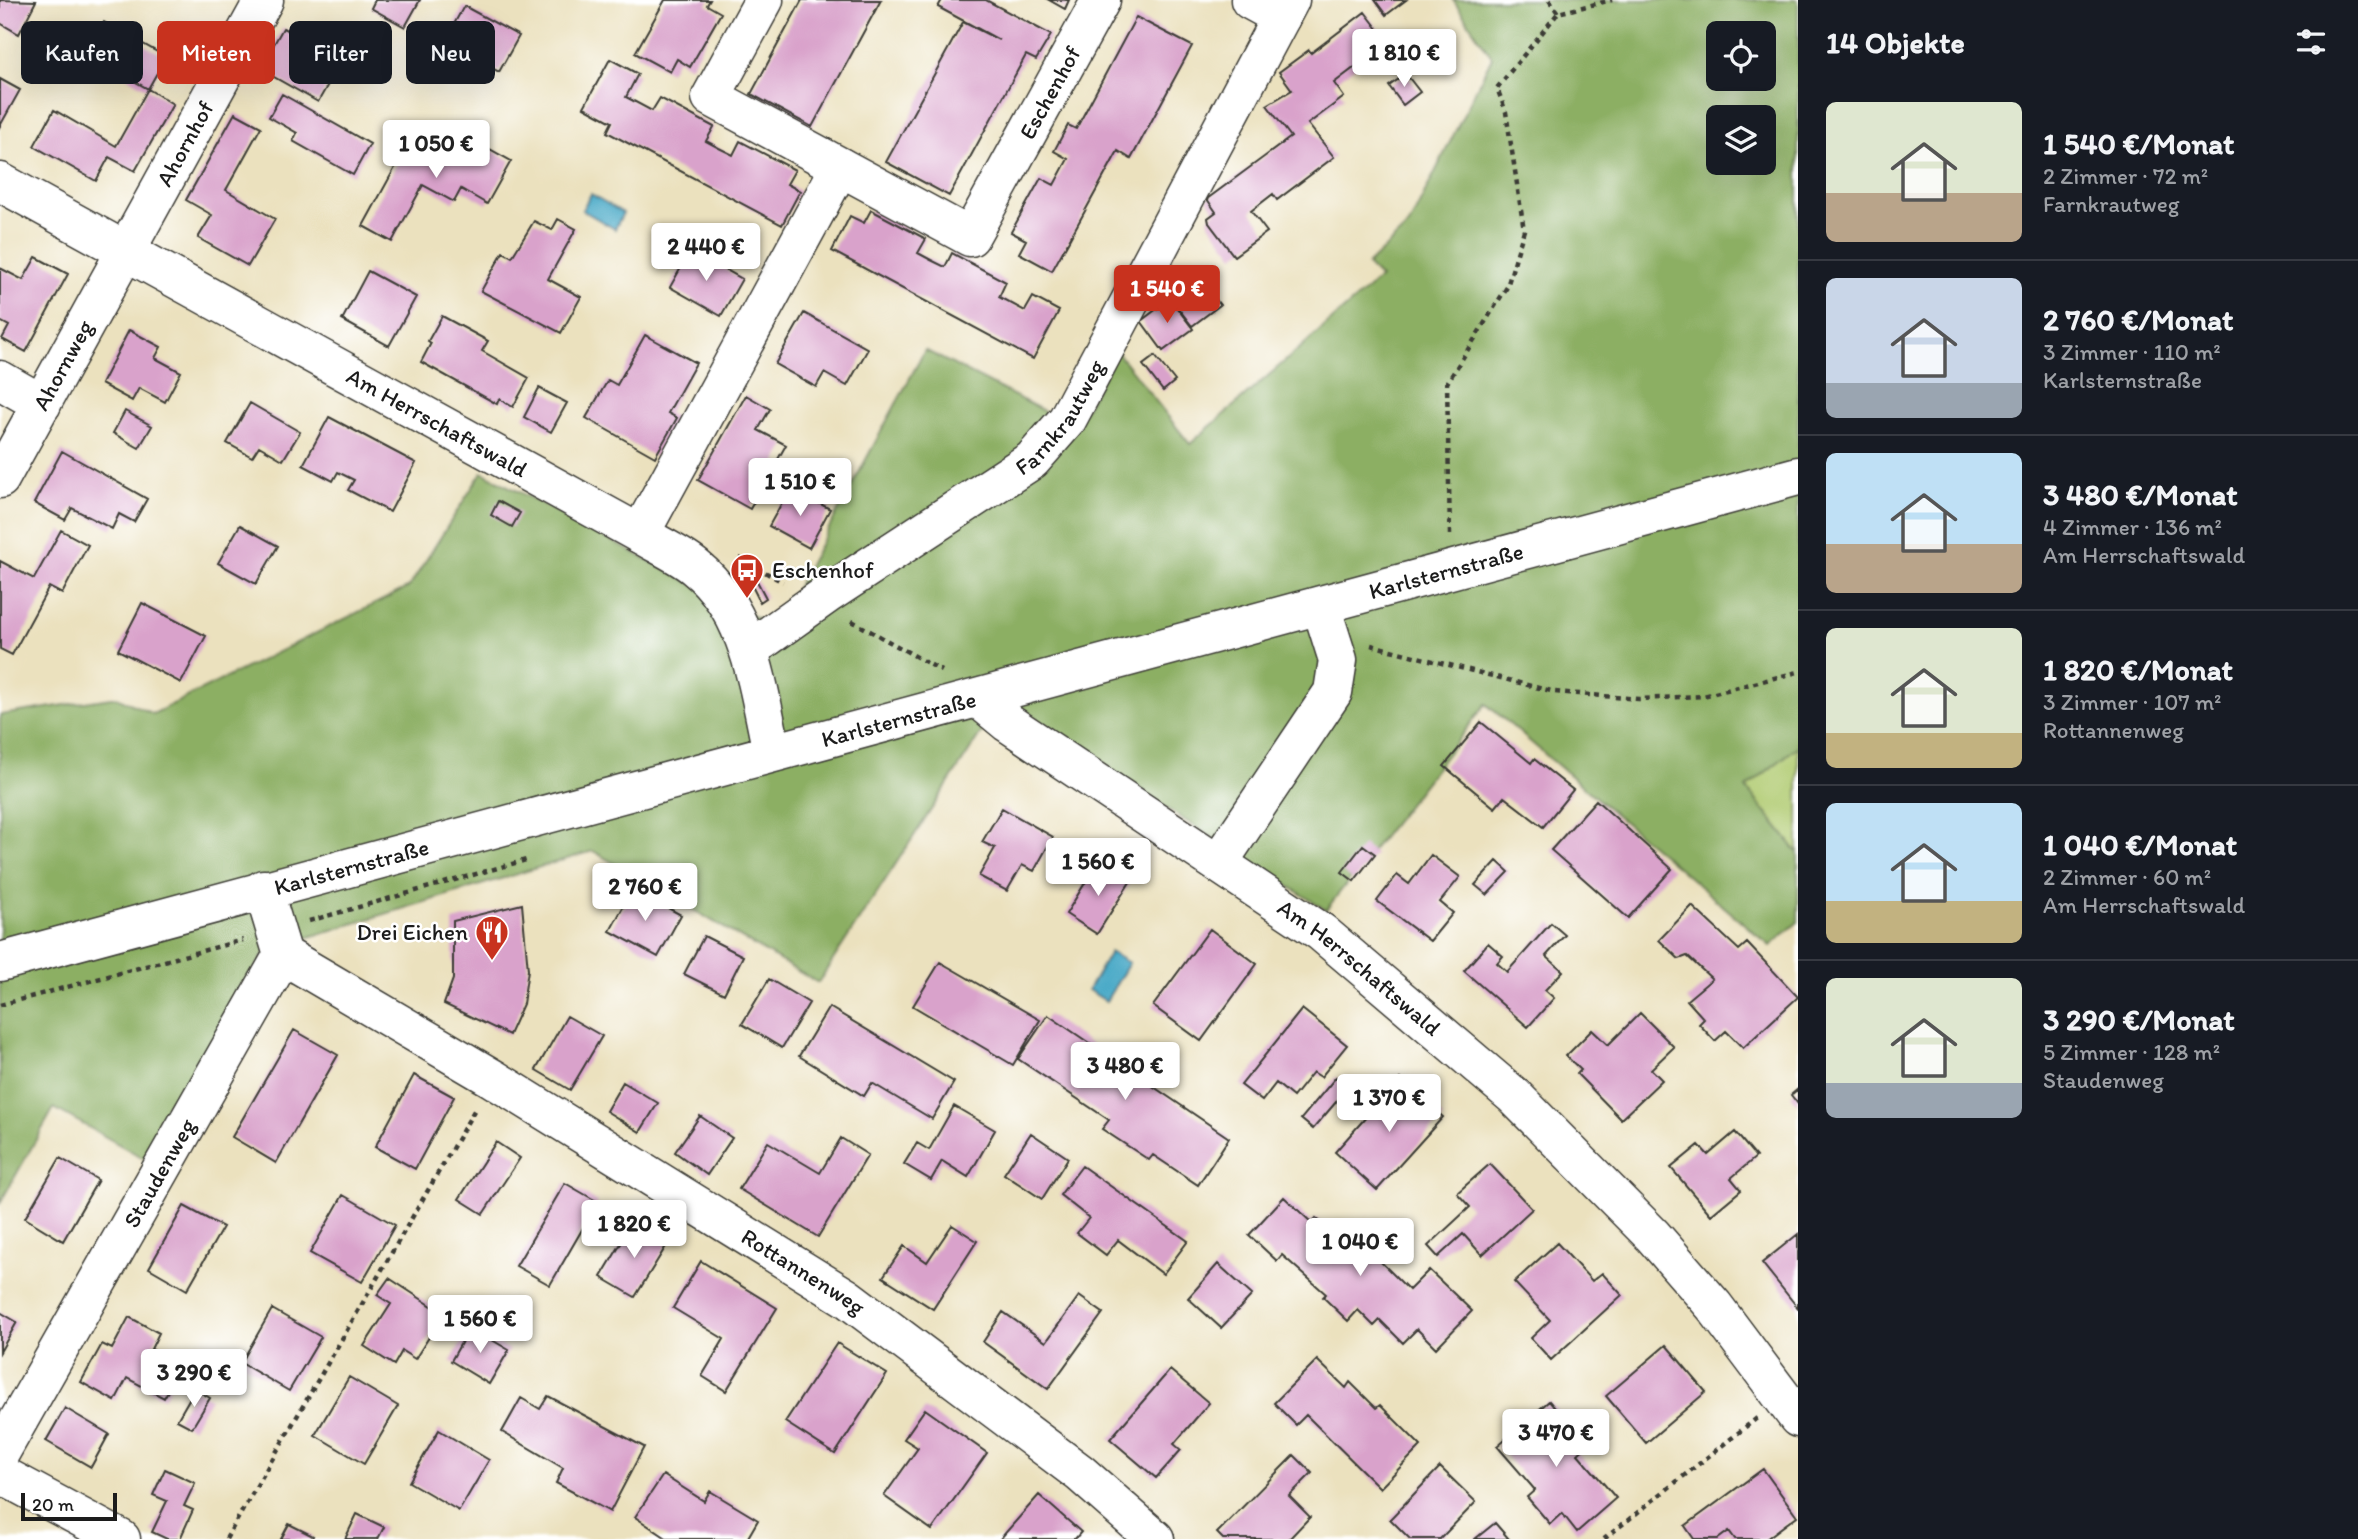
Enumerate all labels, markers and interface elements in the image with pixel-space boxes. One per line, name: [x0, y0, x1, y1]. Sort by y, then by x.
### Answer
chip: Kaufen: [21, 21, 143, 84]
chip: Mieten: [157, 21, 275, 84]
chip: Filter: [289, 21, 392, 84]
chip: Neu: [406, 21, 495, 84]
map controls: [1706, 21, 1776, 175]
button: locate: [1706, 21, 1776, 91]
icon: filters: [2292, 23, 2330, 61]
text: 14 Objekte: [1826, 24, 1965, 61]
pin: 1 810 €: [1339, 29, 1469, 89]
text: 1 810 €: [1368, 38, 1440, 66]
street label: Eschenhof: [1013, 41, 1087, 144]
street label: Ahornhof: [150, 96, 220, 191]
button: layers: [1706, 105, 1776, 175]
pin: 1 050 €: [371, 120, 501, 180]
text: 1 540 €/Monat: [2043, 125, 2234, 162]
text: 1 050 €: [399, 129, 473, 157]
icon: home: [1882, 130, 1966, 214]
text: 2 Zimmer · 72 m²: [2043, 162, 2208, 190]
text: Farnkrautweg: [2043, 190, 2180, 218]
pin: 2 440 €: [641, 224, 771, 283]
text: 2 440 €: [667, 232, 745, 260]
pin: 1 540 €: [1102, 266, 1232, 325]
text: 1 540 €: [1130, 274, 1204, 302]
text: 2 760 €/Monat: [2043, 301, 2233, 338]
icon: home: [1882, 306, 1966, 390]
street label: Ahornweg: [27, 315, 99, 415]
text: 3 Zimmer · 110 m²: [2043, 338, 2221, 366]
street label: Farnkrautweg: [1010, 355, 1111, 481]
street label: Am Herrschaftswald: [342, 361, 533, 484]
text: Karlsternstraße: [2043, 366, 2202, 394]
pin: 1 510 €: [735, 458, 865, 518]
text: 1 510 €: [764, 467, 836, 495]
text: 3 480 €/Monat: [2043, 476, 2237, 513]
icon: home: [1882, 481, 1966, 565]
text: 4 Zimmer · 136 m²: [2043, 513, 2222, 541]
street label: Karlsternstraße: [1366, 537, 1527, 605]
text: Am Herrschaftswald: [2043, 541, 2245, 569]
bus stop icon: Eschenhof: [728, 551, 766, 600]
place label: Eschenhof: [772, 556, 874, 584]
text: 1 820 €/Monat: [2043, 651, 2233, 688]
icon: home: [1882, 656, 1966, 740]
street label: Karlsternstraße: [818, 685, 979, 753]
text: 3 Zimmer · 107 m²: [2043, 688, 2221, 716]
text: Rottannenweg: [2043, 716, 2184, 744]
text: 1 040 €/Monat: [2043, 826, 2237, 863]
icon: home: [1882, 831, 1966, 915]
street label: Karlsternstraße: [271, 833, 432, 901]
pin: 1 560 €: [1033, 838, 1163, 898]
text: 1 560 €: [1062, 847, 1134, 875]
text: 2 Zimmer · 60 m²: [2043, 863, 2211, 891]
pin: 2 760 €: [580, 864, 710, 923]
text: 2 760 €: [608, 872, 682, 900]
text: Am Herrschaftswald: [2043, 891, 2245, 919]
street label: Am Herrschaftswald: [1272, 893, 1447, 1042]
restaurant icon: Drei Eichen: [473, 913, 511, 962]
place label: Drei Eichen: [356, 918, 468, 946]
text: 3 290 €/Monat: [2043, 1001, 2234, 1038]
icon: home: [1882, 1006, 1966, 1090]
text: 5 Zimmer · 128 m²: [2043, 1038, 2220, 1066]
pin: 3 480 €: [1060, 1042, 1190, 1102]
text: 3 480 €: [1087, 1051, 1163, 1079]
text: Staudenweg: [2043, 1066, 2164, 1094]
pin: 1 370 €: [1324, 1074, 1454, 1134]
text: 1 370 €: [1353, 1083, 1425, 1111]
street label: Staudenweg: [117, 1113, 201, 1233]
pin: 1 820 €: [569, 1200, 699, 1260]
text: 1 820 €: [597, 1209, 671, 1237]
pin: 1 040 €: [1295, 1218, 1425, 1278]
street label: Rottannenweg: [736, 1222, 871, 1321]
text: 1 040 €: [1322, 1227, 1398, 1255]
pin: 1 560 €: [415, 1296, 545, 1355]
text: 1 560 €: [444, 1304, 516, 1332]
pin: 3 290 €: [129, 1350, 259, 1409]
text: 3 290 €: [157, 1358, 231, 1386]
pin: 3 470 €: [1491, 1410, 1621, 1469]
text: 3 470 €: [1518, 1418, 1594, 1446]
scale bar: [21, 1490, 117, 1522]
text: 20 m: [32, 1493, 74, 1516]

